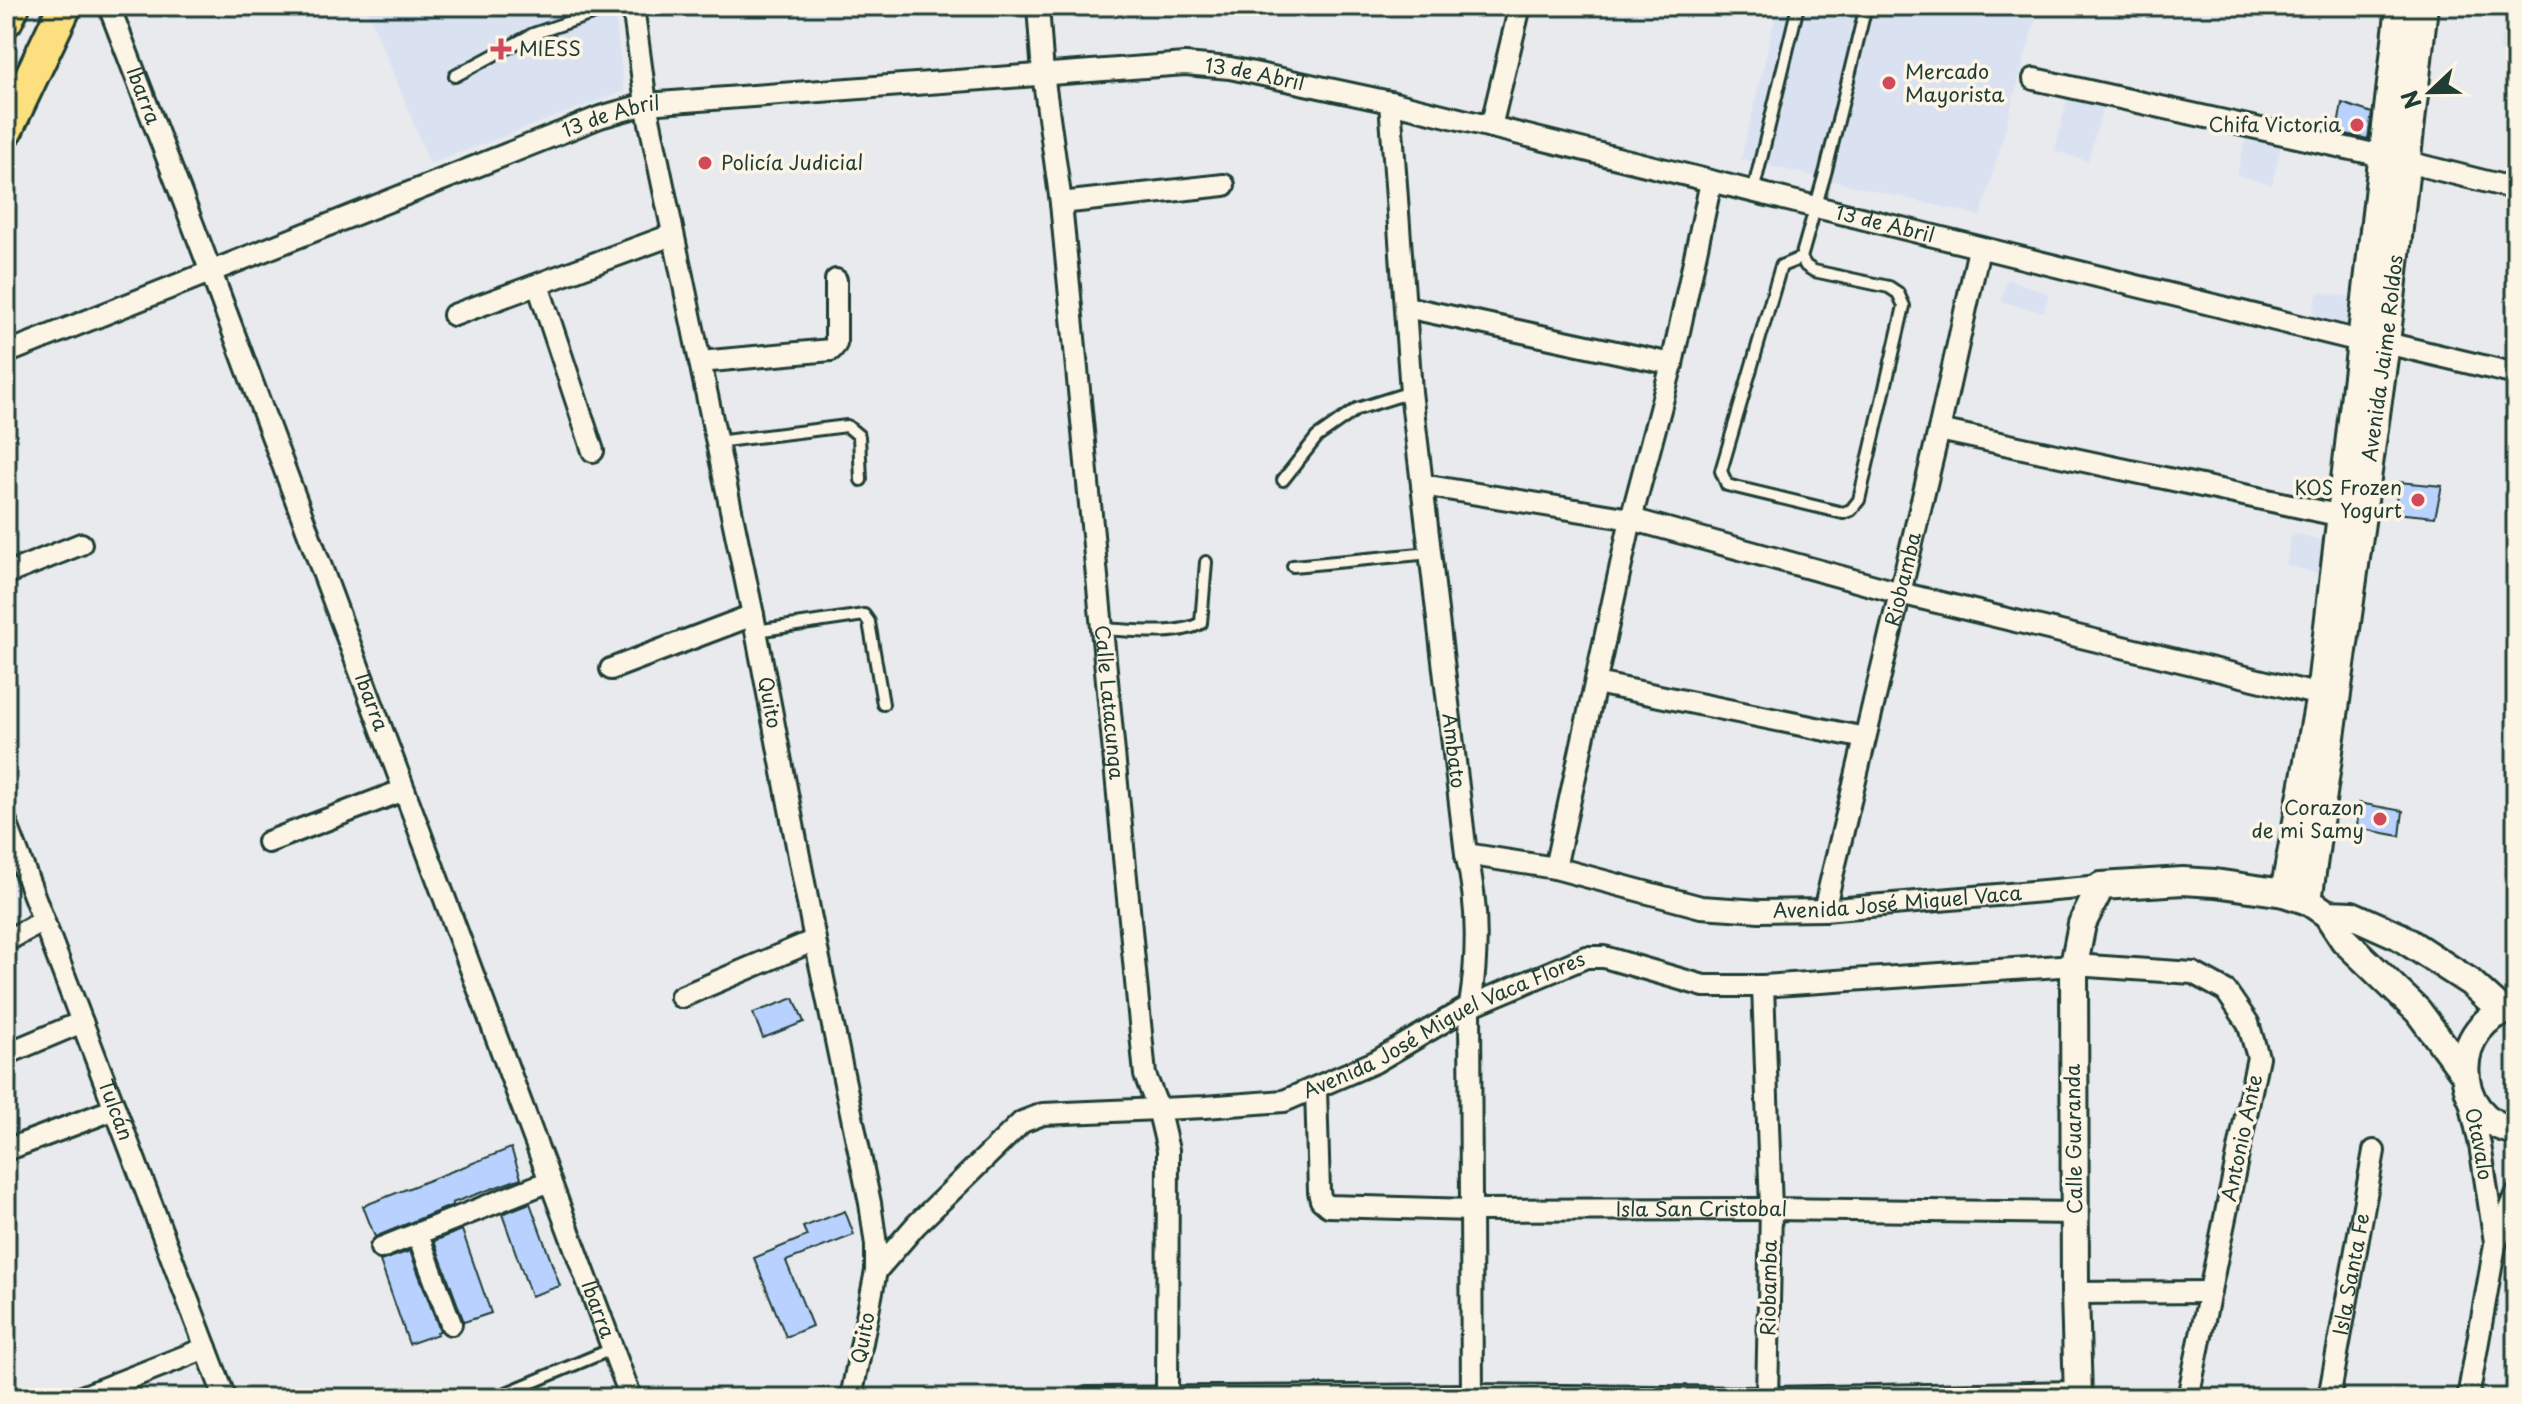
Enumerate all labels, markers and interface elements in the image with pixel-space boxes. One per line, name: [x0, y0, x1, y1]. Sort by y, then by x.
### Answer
place label: MIESS: [519, 33, 581, 63]
marker: MIESS: [490, 38, 512, 60]
street label: 13 de Abril: [1204, 50, 1307, 97]
north arrow: [2390, 52, 2470, 132]
place label: Mercado Mayorista: [1905, 56, 2004, 109]
street label: Ibarra: [120, 62, 169, 129]
marker: Mercado Mayorista: [1880, 74, 1898, 92]
text: N: [2392, 86, 2429, 114]
street label: 13 de Abril: [557, 87, 660, 145]
place label: Chifa Victoria: [2208, 109, 2341, 139]
marker: Chifa Victoria: [2348, 116, 2366, 134]
place label: Policía Judicial: [721, 147, 863, 177]
marker: Policía Judicial: [696, 154, 714, 172]
street label: 13 de Abril: [1833, 196, 1938, 250]
street label: Avenida Jaime Roldos: [2354, 253, 2410, 463]
place label: KOS Frozen Yogurt: [2294, 472, 2402, 525]
marker: KOS Frozen Yogurt: [2409, 491, 2427, 509]
street label: Riobamba: [1876, 528, 1928, 629]
street label: Calle Latacunga: [1088, 623, 1133, 781]
street label: Ibarra: [348, 669, 397, 735]
street label: Quito: [751, 674, 790, 731]
street label: Ambato: [1435, 711, 1474, 790]
place label: Corazon de mi Samy: [2252, 792, 2364, 845]
marker: Corazon de mi Samy: [2371, 810, 2389, 828]
street label: Avenida José Miguel Vaca: [1773, 877, 2023, 925]
street label: Avenida José Miguel Vaca Flores: [1298, 943, 1589, 1105]
street label: Calle Guaranda: [2057, 1063, 2089, 1214]
street label: Antonio Ante: [2213, 1071, 2269, 1204]
street label: Tulcán: [91, 1075, 142, 1144]
street label: Otavalo: [2458, 1105, 2501, 1182]
street label: Isla San Cristobal: [1616, 1193, 1787, 1224]
street label: Isla Santa Fe: [2325, 1210, 2376, 1337]
street label: Riobamba: [1752, 1239, 1784, 1336]
street label: Ibarra: [574, 1276, 623, 1343]
street label: Quito: [842, 1309, 882, 1366]

